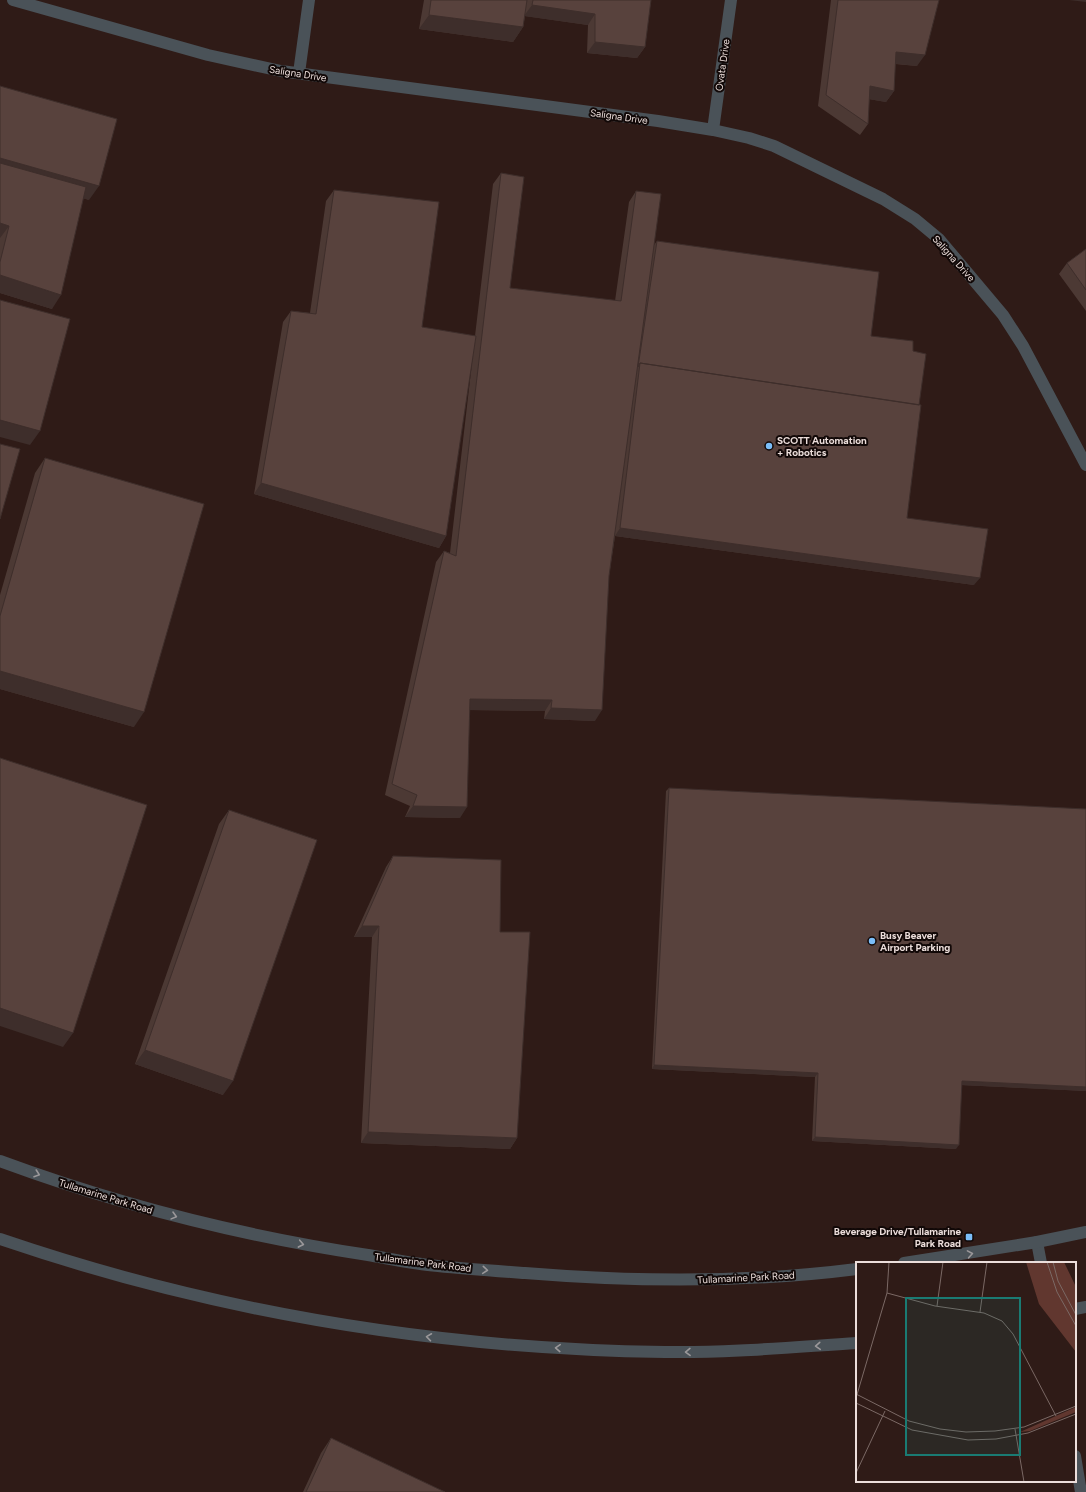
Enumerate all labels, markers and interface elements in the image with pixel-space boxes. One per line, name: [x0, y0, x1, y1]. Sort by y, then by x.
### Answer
street label: Ovata Drive: [712, 38, 733, 92]
street label: Saligna Drive: [268, 63, 328, 85]
street label: Saligna Drive: [589, 106, 649, 127]
street label: Saligna Drive: [929, 232, 978, 285]
place label: SCOTT Automation + Robotics: [777, 434, 867, 459]
marker: SCOTT Automation + Robotics: [764, 441, 774, 451]
place label: Busy Beaver Airport Parking: [880, 929, 950, 954]
marker: Busy Beaver Airport Parking: [867, 936, 877, 946]
one-way arrow: [33, 1169, 40, 1178]
street label: Tullamarine Park Road: [57, 1176, 154, 1217]
one-way arrow: [171, 1211, 178, 1219]
place label: Beverage Drive/Tullamarine Park Road: [834, 1225, 961, 1250]
marker: Beverage Drive/Tullamarine Park Road: [964, 1232, 974, 1242]
one-way arrow: [298, 1239, 304, 1248]
street label: Tullamarine Park Road: [374, 1250, 472, 1275]
one-way arrow: [967, 1250, 973, 1258]
inset map: [856, 1262, 1076, 1482]
one-way arrow: [482, 1265, 488, 1274]
street label: Tullamarine Park Road: [697, 1268, 795, 1287]
one-way arrow: [426, 1333, 432, 1342]
one-way arrow: [815, 1341, 821, 1350]
one-way arrow: [555, 1344, 561, 1352]
one-way arrow: [685, 1348, 691, 1356]

